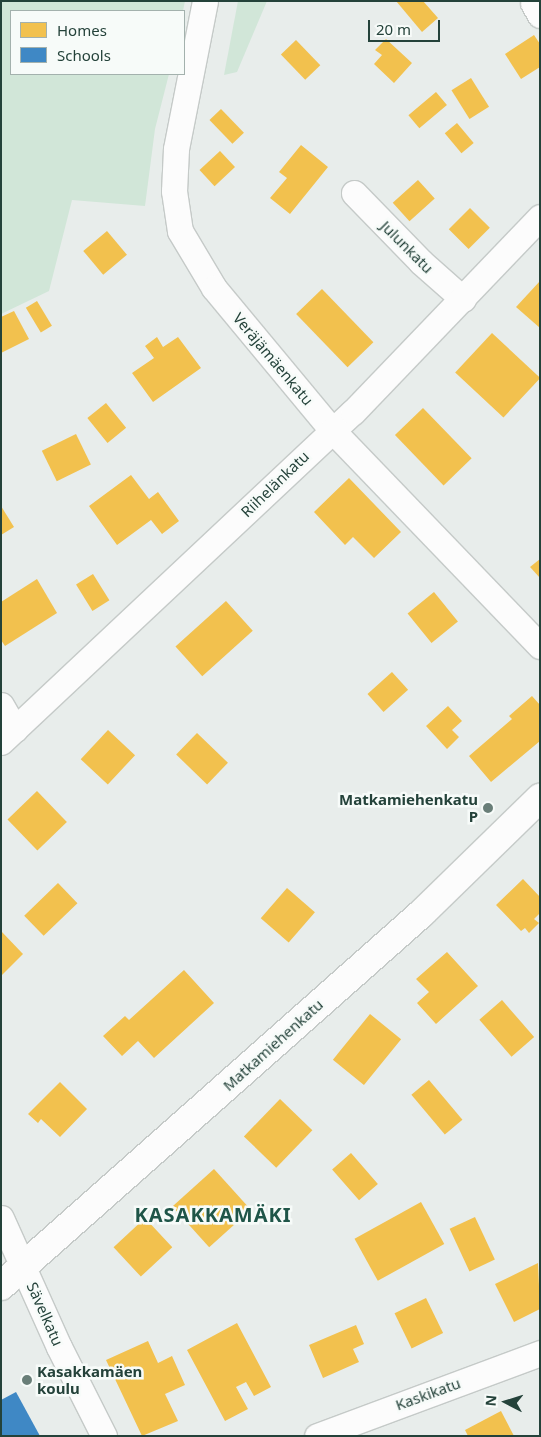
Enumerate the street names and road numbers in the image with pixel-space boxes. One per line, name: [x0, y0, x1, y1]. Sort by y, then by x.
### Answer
street label: Julunkatu: [377, 217, 437, 277]
street label: Veräjämäenkatu: [229, 309, 317, 409]
street label: Riihelänkatu: [237, 447, 313, 521]
street label: Matkamiehenkatu: [219, 995, 327, 1095]
street label: Sävelkatu: [23, 1279, 67, 1349]
street label: Kaskikatu: [393, 1374, 463, 1414]

